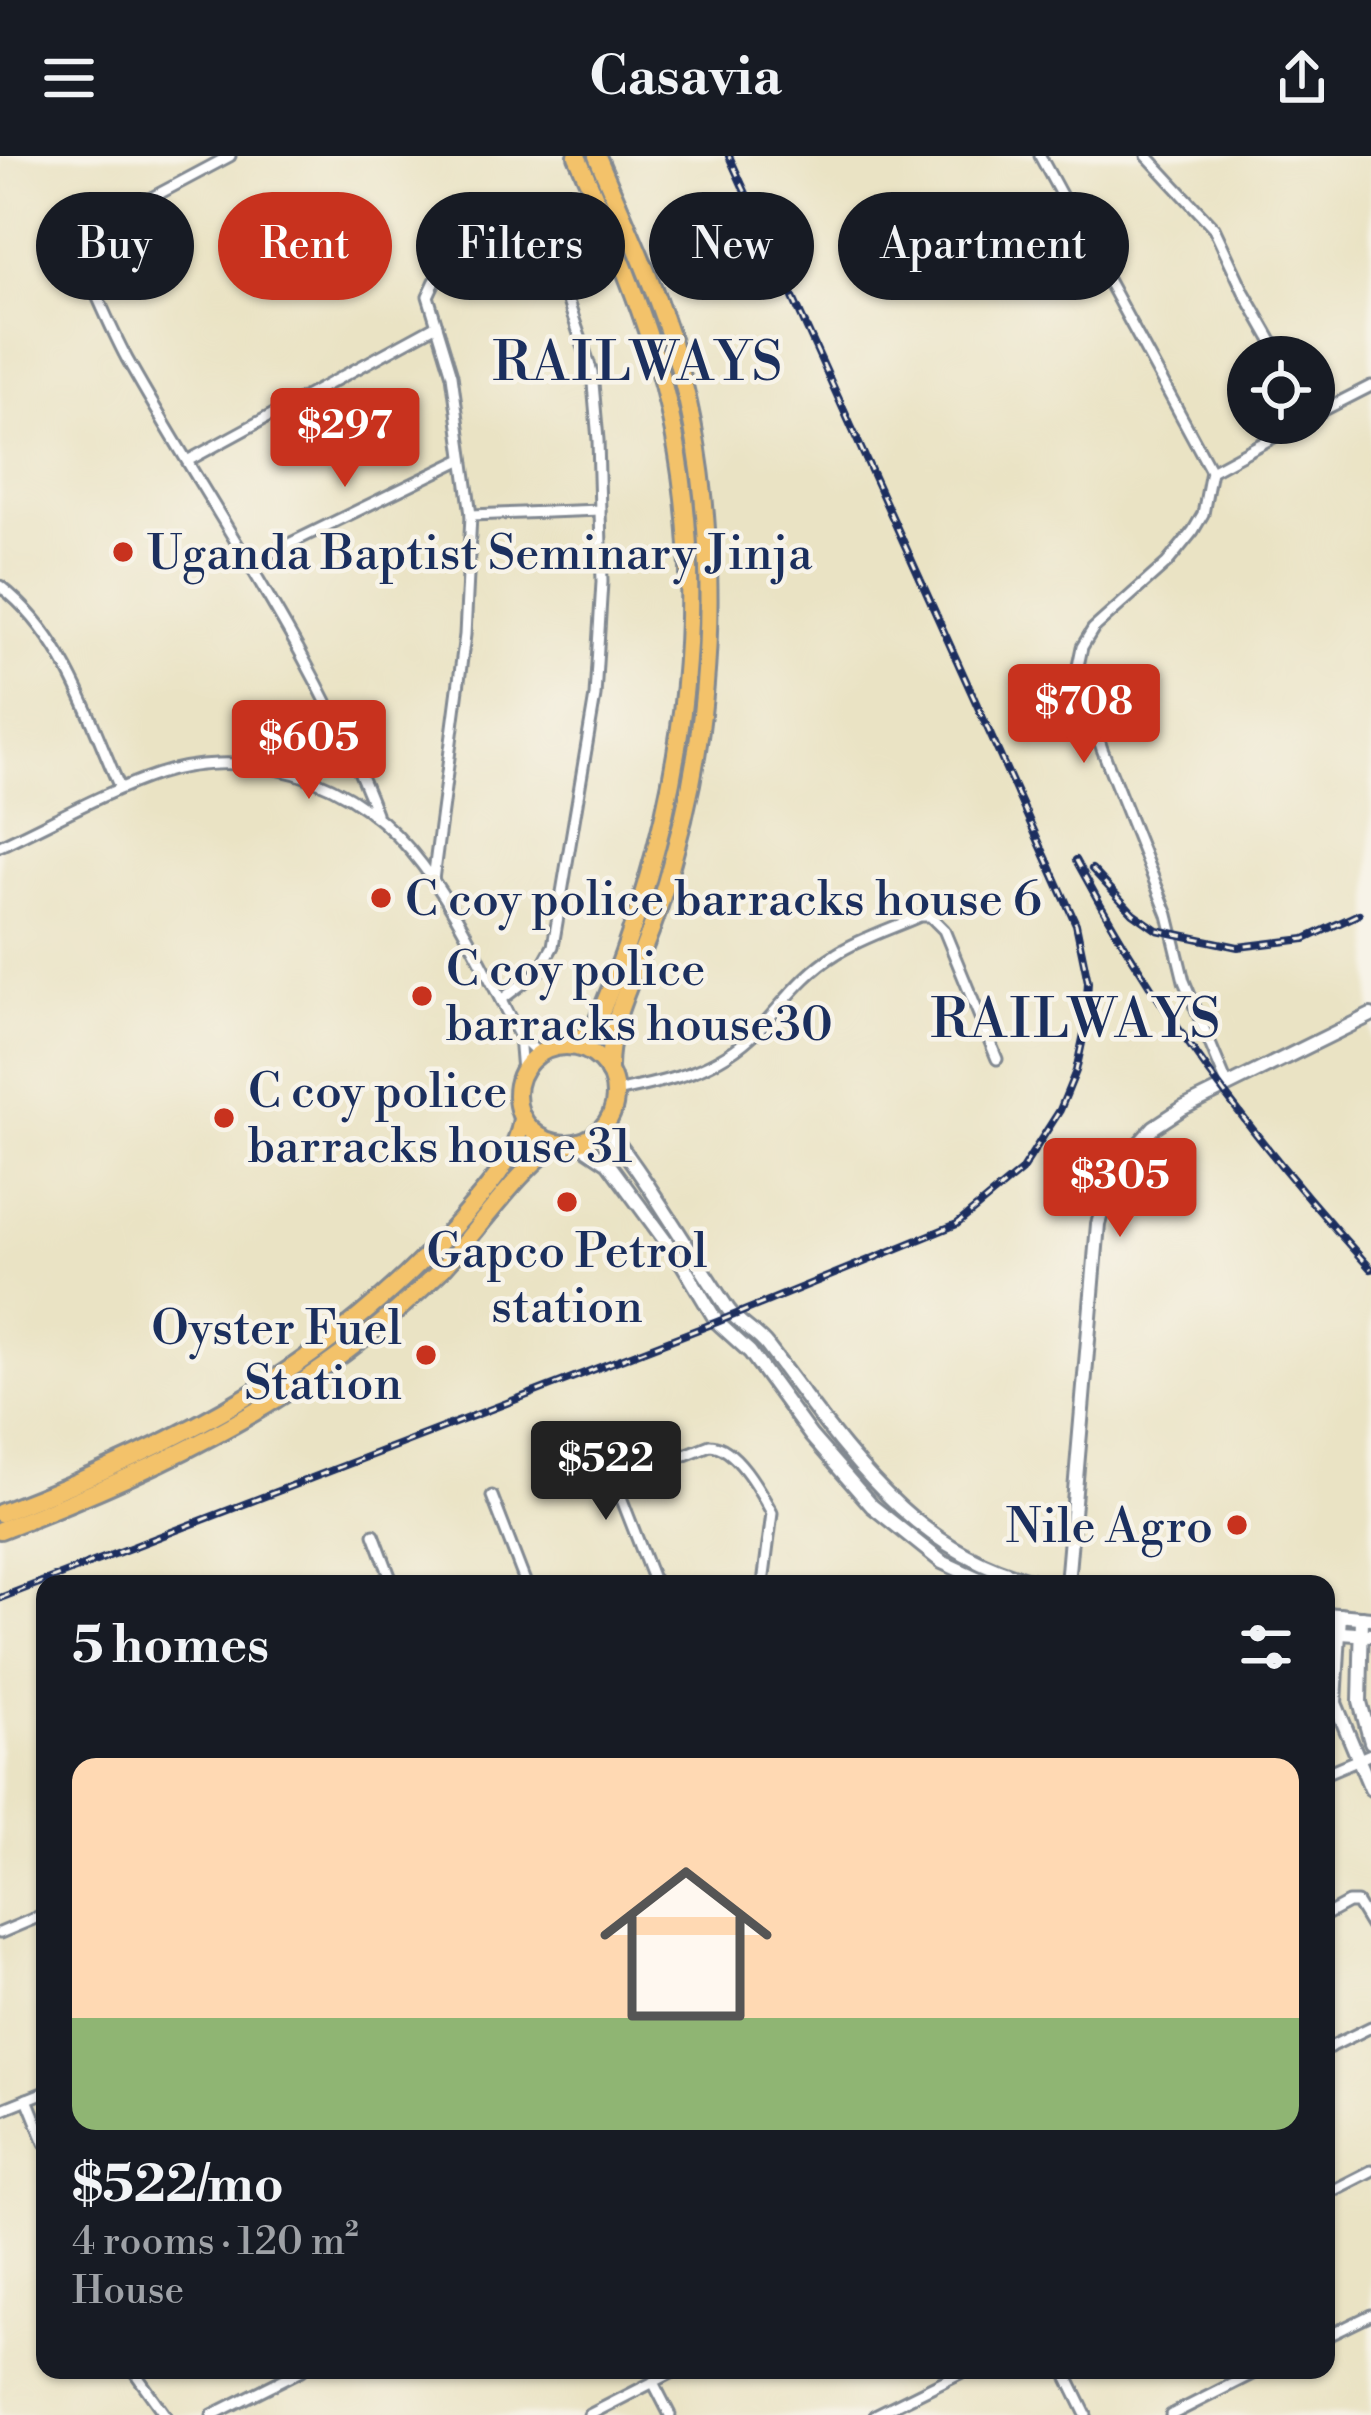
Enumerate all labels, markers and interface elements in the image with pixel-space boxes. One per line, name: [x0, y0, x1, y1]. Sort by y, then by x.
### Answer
text: Casavia: [589, 44, 782, 112]
icon: menu: [36, 45, 102, 111]
icon: share: [1269, 45, 1335, 111]
chip: Buy: [36, 192, 194, 300]
chip: Rent: [218, 192, 392, 300]
chip: Filters: [416, 192, 625, 300]
chip: New: [649, 192, 814, 300]
chip: Apartment: [838, 192, 1129, 300]
district label: RAILWAYS: [492, 330, 786, 398]
map controls: [1227, 336, 1335, 444]
button: locate: [1227, 336, 1335, 444]
pin: $297: [274, 388, 416, 490]
text: $297: [297, 402, 393, 451]
place label: Uganda Baptist Seminary Jinja: [147, 525, 813, 585]
marker: Uganda Baptist Seminary Jinja: [110, 539, 136, 565]
pin: $708: [1013, 664, 1155, 766]
text: $708: [1035, 678, 1133, 727]
pin: $605: [238, 700, 380, 802]
text: $605: [259, 714, 359, 763]
place label: C coy police barracks house 6: [405, 871, 1042, 931]
marker: C coy police barracks house 6: [368, 885, 394, 911]
place label: C coy police barracks house30: [446, 941, 833, 1056]
marker: C coy police barracks house30: [409, 983, 435, 1009]
district label: RAILWAYS: [930, 987, 1224, 1055]
place label: C coy police barracks house 31: [248, 1063, 633, 1178]
marker: C coy police barracks house 31: [211, 1105, 237, 1131]
pin: $305: [1049, 1138, 1191, 1240]
text: $305: [1070, 1152, 1170, 1201]
marker: Gapco Petrol station: [554, 1189, 580, 1215]
place label: Gapco Petrol station: [427, 1223, 707, 1338]
place label: Oyster Fuel Station: [151, 1300, 402, 1415]
marker: Oyster Fuel Station: [413, 1342, 439, 1368]
pin: $522: [535, 1421, 677, 1523]
text: $522: [558, 1435, 654, 1484]
place label: Nile Agro: [1006, 1498, 1213, 1558]
marker: Nile Agro: [1224, 1512, 1250, 1538]
icon: filters: [1233, 1614, 1299, 1680]
text: 5 homes: [72, 1615, 269, 1679]
icon: home: [578, 1836, 794, 2052]
text: $522/mo: [72, 2154, 284, 2218]
text: 4 rooms · 120 m²: [72, 2218, 359, 2267]
text: House: [72, 2267, 184, 2316]

